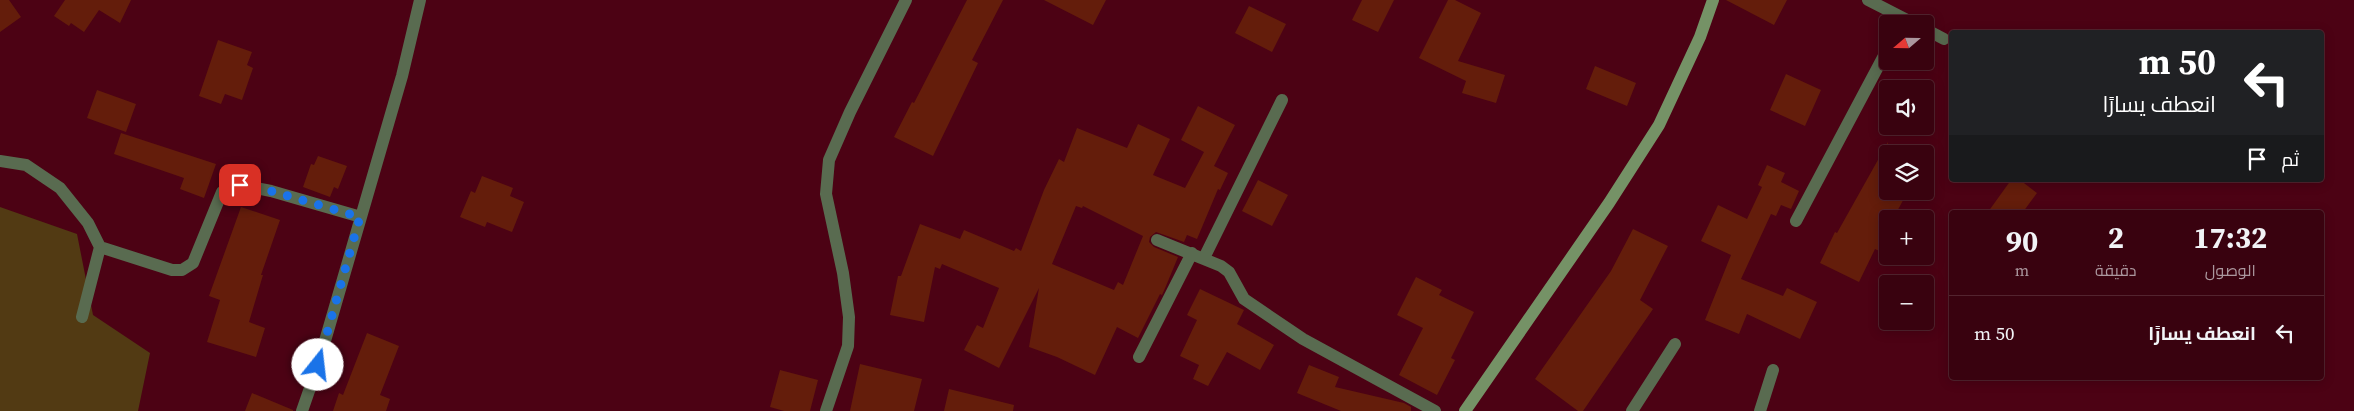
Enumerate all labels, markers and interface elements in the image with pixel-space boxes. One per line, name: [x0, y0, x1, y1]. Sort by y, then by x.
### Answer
north arrow: [1879, 15, 1934, 70]
map controls: [1879, 15, 1934, 330]
text: 50 m: [2139, 38, 2216, 86]
icon: left: [2234, 50, 2299, 115]
button: sound: [1879, 80, 1934, 135]
text: انعطف يسارًا: [2102, 89, 2216, 119]
button: layers: [1879, 145, 1934, 200]
icon: arrive: [2243, 145, 2271, 173]
text: ثم: [2281, 146, 2299, 172]
pin: [219, 164, 261, 206]
icon: arrive: [226, 171, 254, 199]
button: +: [1879, 210, 1934, 265]
text: 2: [2108, 217, 2124, 258]
text: 17:32: [2193, 217, 2267, 258]
text: 90: [2006, 221, 2038, 262]
text: m: [2015, 259, 2029, 281]
text: دقيقة: [2095, 259, 2137, 281]
text: الوصول: [2205, 259, 2256, 281]
button: −: [1879, 275, 1934, 330]
icon: left: [2271, 319, 2299, 347]
text: 50 m: [1974, 320, 2015, 346]
text: انعطف يسارًا: [2148, 320, 2256, 346]
position arrow: [291, 338, 343, 390]

